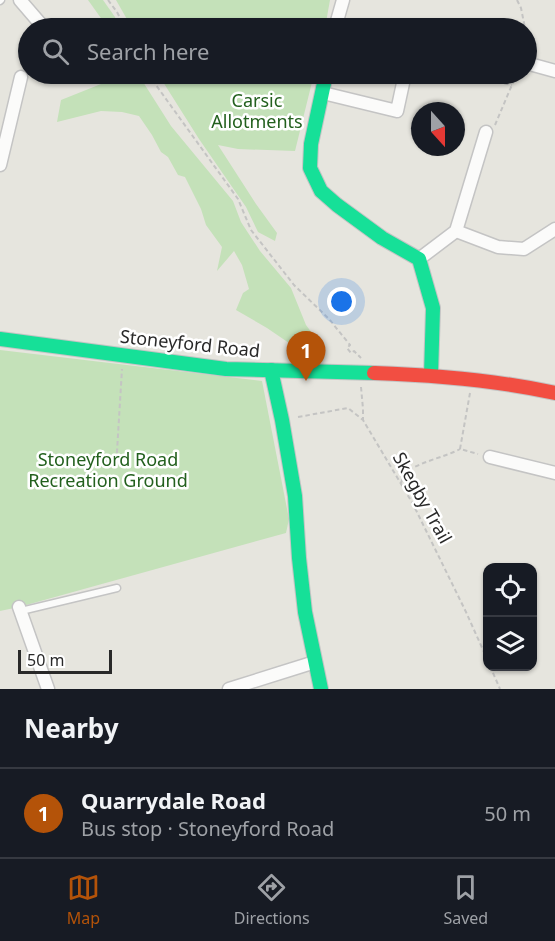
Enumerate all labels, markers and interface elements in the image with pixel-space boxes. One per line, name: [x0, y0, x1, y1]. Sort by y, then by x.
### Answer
search box: [18, 18, 537, 84]
icon: search: [39, 35, 72, 68]
text: Search here: [87, 36, 209, 66]
park label: Carsic Allotments: [211, 88, 303, 133]
north arrow: [411, 102, 465, 156]
your location: [327, 287, 356, 316]
street label: Stoneyford Road: [119, 324, 261, 362]
pin: 1: [286, 332, 326, 381]
park label: Stoneyford Road Recreation Ground: [28, 447, 188, 492]
street label: Skegby Trail: [388, 448, 458, 547]
map controls: [483, 563, 537, 671]
button: locate: [483, 563, 537, 617]
button: layers: [483, 617, 537, 671]
scale bar: [18, 647, 112, 674]
text: 50 m: [27, 649, 64, 671]
text: Nearby: [24, 710, 119, 746]
text: Quarrydale Road: [81, 785, 266, 815]
text: 1: [38, 800, 49, 827]
text: 50 m: [484, 800, 531, 827]
text: Bus stop · Stoneyford Road: [81, 815, 334, 842]
tab: Map: [67, 871, 100, 929]
tab: Directions: [234, 871, 310, 929]
tab: Saved: [443, 871, 488, 929]

